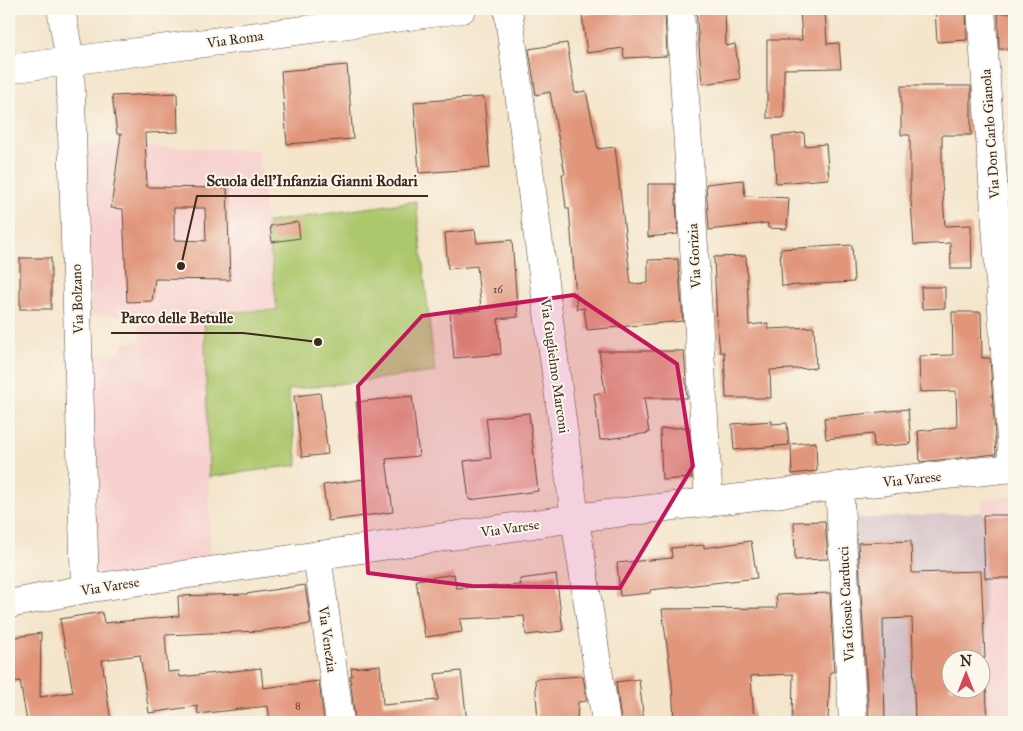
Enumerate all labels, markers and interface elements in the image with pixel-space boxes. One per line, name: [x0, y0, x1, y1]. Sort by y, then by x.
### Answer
street label: Via Roma: [205, 27, 265, 52]
street label: Via Don Carlo Gianola: [977, 68, 1004, 201]
callout: Scuola dell'Infanzia Gianni Rodari: [197, 166, 428, 196]
text: Scuola dell'Infanzia Gianni Rodari: [206, 172, 418, 190]
street label: Via Gorizia: [684, 223, 705, 290]
street label: Via Bolzano: [68, 264, 87, 335]
house number: 16: [493, 283, 503, 296]
street label: Via Guglielmo Marconi: [536, 297, 572, 435]
callout: Parco delle Betulle: [111, 303, 243, 333]
text: Parco delle Betulle: [121, 309, 234, 327]
street label: Via Varese: [881, 468, 942, 491]
street label: Via Varese: [479, 516, 541, 541]
street label: Via Giosuè Carducci: [835, 546, 858, 663]
street label: Via Varese: [79, 573, 141, 600]
street label: Via Venezia: [314, 604, 341, 673]
north arrow: [940, 648, 990, 698]
text: N: [960, 653, 972, 670]
house number: 8: [295, 699, 301, 712]

